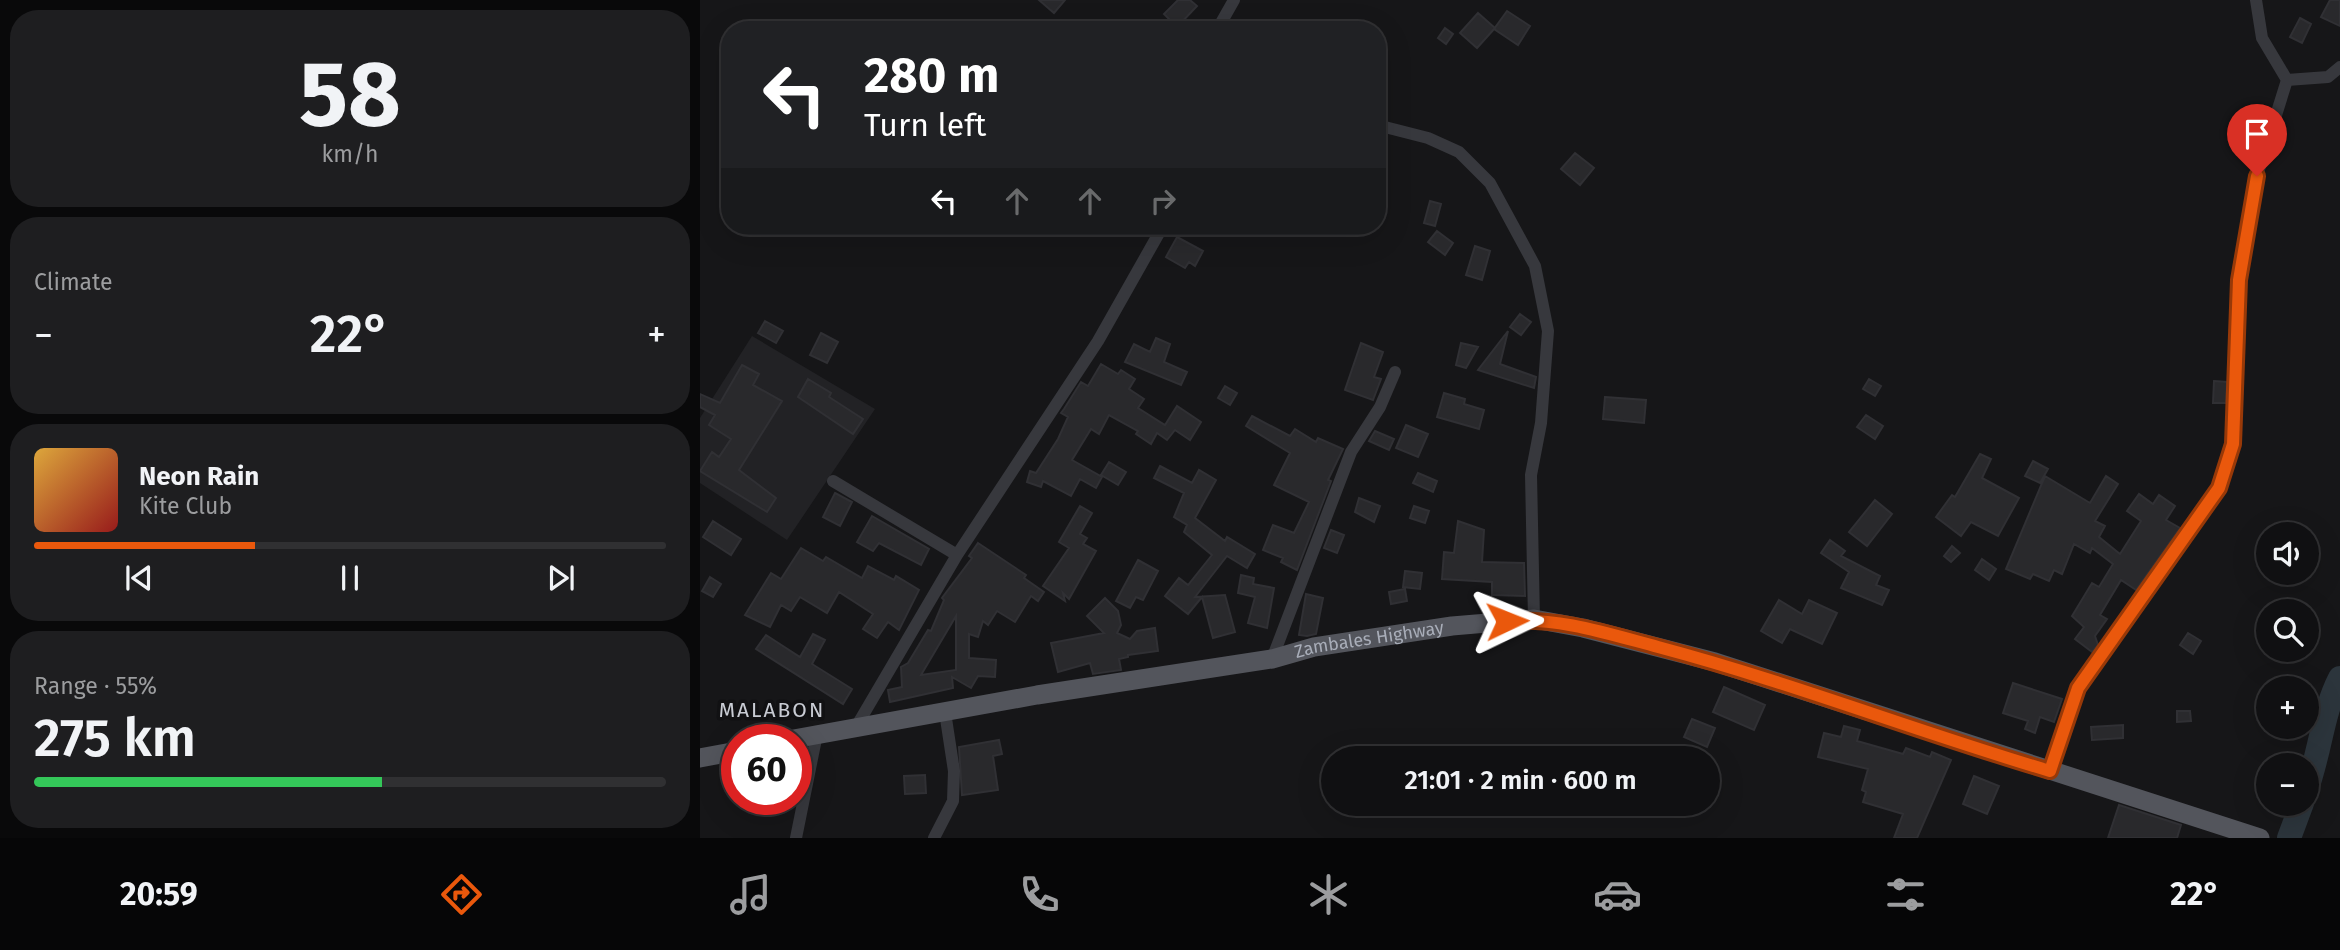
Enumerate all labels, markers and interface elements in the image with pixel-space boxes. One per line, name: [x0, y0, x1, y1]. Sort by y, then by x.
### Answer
text: 58: [299, 40, 401, 149]
text: 280 m: [864, 46, 1000, 105]
icon: left: [749, 49, 840, 140]
pin: [2227, 104, 2287, 176]
text: Turn left: [864, 106, 986, 144]
icon: arrive: [2238, 115, 2276, 153]
text: km/h: [322, 140, 378, 168]
icon: left: [925, 182, 963, 220]
icon: ahead: [998, 182, 1036, 220]
icon: ahead: [1071, 182, 1109, 220]
icon: right: [1144, 182, 1182, 220]
text: Climate: [34, 268, 113, 296]
text: 22°: [310, 303, 390, 366]
text: −: [34, 312, 53, 358]
text: +: [647, 312, 666, 358]
text: Neon Rain: [139, 461, 259, 492]
text: Kite Club: [139, 492, 232, 520]
map controls: [2256, 522, 2319, 816]
button: sound: [2256, 522, 2319, 585]
icon: previous: [120, 559, 158, 597]
icon: pause: [331, 559, 369, 597]
icon: next: [542, 559, 580, 597]
position arrow: [1470, 584, 1544, 658]
button: search: [2256, 599, 2319, 662]
street label: Zambales Highway: [1292, 616, 1445, 663]
text: Range · 55%: [34, 672, 157, 700]
button: +: [2256, 676, 2319, 739]
district label: MALABON: [719, 697, 825, 723]
text: 275 km: [34, 707, 196, 770]
speed limit sign: 60: [721, 724, 812, 815]
button: −: [2256, 753, 2319, 816]
text: 21:01 · 2 min · 600 m: [1404, 765, 1637, 796]
icon: directions: [437, 870, 486, 919]
icon: music: [726, 870, 775, 919]
icon: phone: [1015, 870, 1064, 919]
icon: climate: [1304, 870, 1353, 919]
icon: car: [1593, 870, 1642, 919]
icon: filters: [1881, 870, 1930, 919]
text: 20:59: [120, 875, 198, 913]
text: 22°: [2170, 875, 2220, 913]

